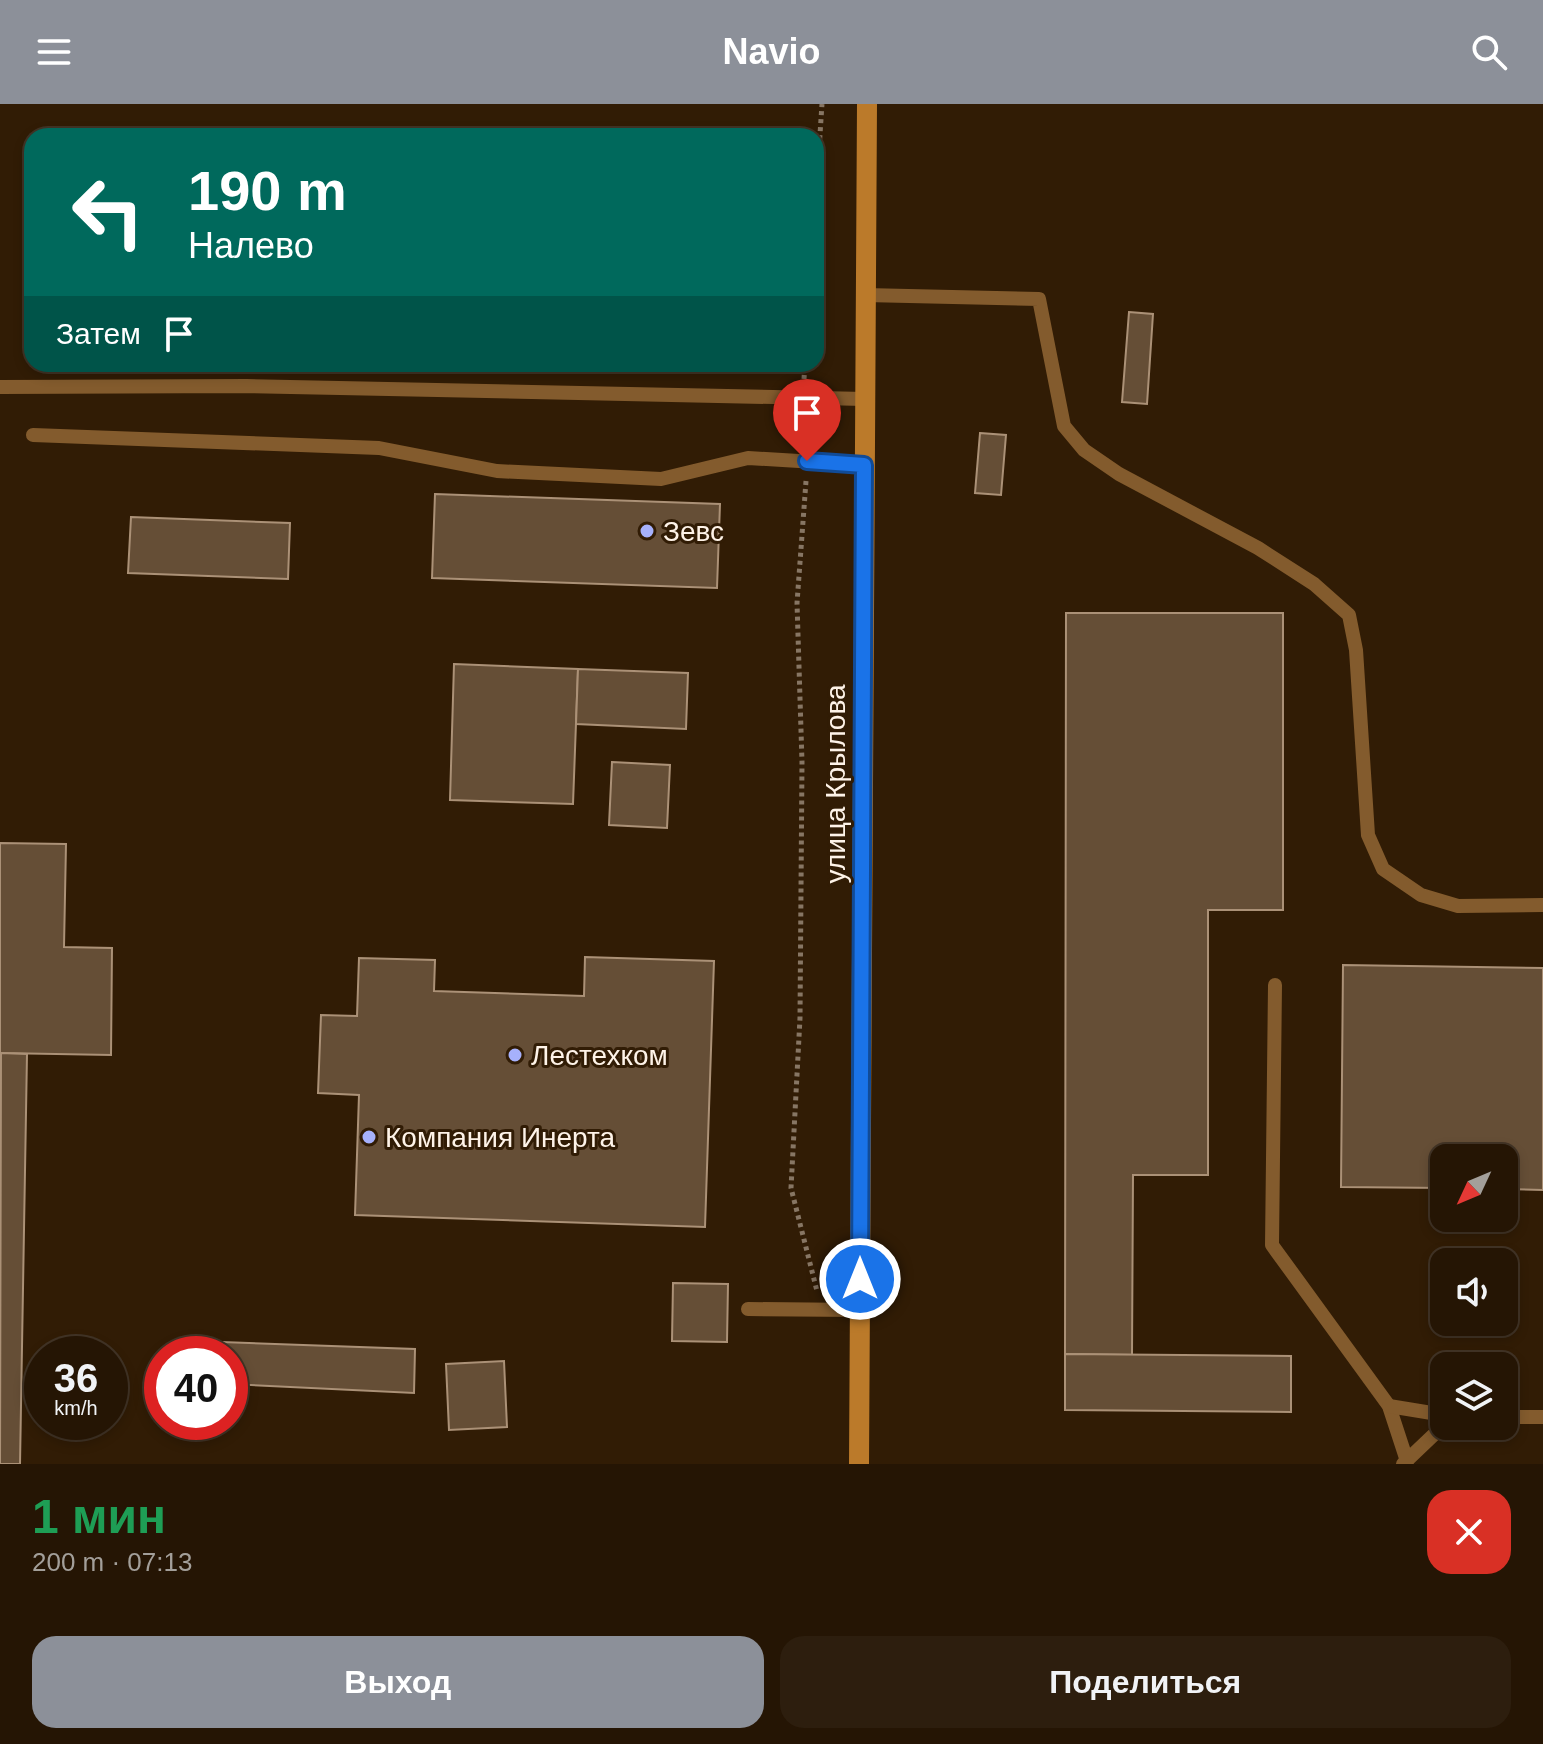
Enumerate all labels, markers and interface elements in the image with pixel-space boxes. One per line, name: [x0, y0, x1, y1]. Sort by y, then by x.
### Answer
icon: menu: [32, 30, 76, 74]
icon: search: [1467, 30, 1511, 74]
text: Navio: [722, 31, 821, 72]
text: 190 m: [188, 159, 347, 222]
icon: left: [56, 160, 160, 264]
text: Налево: [188, 225, 314, 266]
icon: arrive: [157, 312, 201, 356]
text: Затем: [56, 317, 141, 350]
pin: [773, 379, 841, 461]
icon: arrive: [785, 391, 829, 435]
place label: Зевс: [663, 516, 724, 547]
marker: Зевс: [638, 522, 656, 540]
street label: улица Крылова: [820, 684, 851, 884]
place label: Лестехком: [531, 1040, 668, 1071]
marker: Лестехком: [506, 1046, 524, 1064]
place label: Компания Инерта: [385, 1122, 616, 1153]
marker: Компания Инерта: [360, 1128, 378, 1146]
north arrow: [1430, 1144, 1518, 1232]
map controls: [1430, 1144, 1518, 1440]
position arrow: [818, 1237, 902, 1321]
button: sound: [1430, 1248, 1518, 1336]
speed limit sign: 40: [144, 1336, 248, 1440]
button: layers: [1430, 1352, 1518, 1440]
text: 36: [54, 1356, 98, 1400]
text: km/h: [54, 1397, 98, 1419]
text: 1 мин: [32, 1490, 166, 1543]
button: close: [1427, 1490, 1511, 1574]
text: 200 m · 07:13: [32, 1547, 192, 1577]
button: Выход: [32, 1636, 764, 1728]
button: Поделиться: [780, 1636, 1511, 1728]

